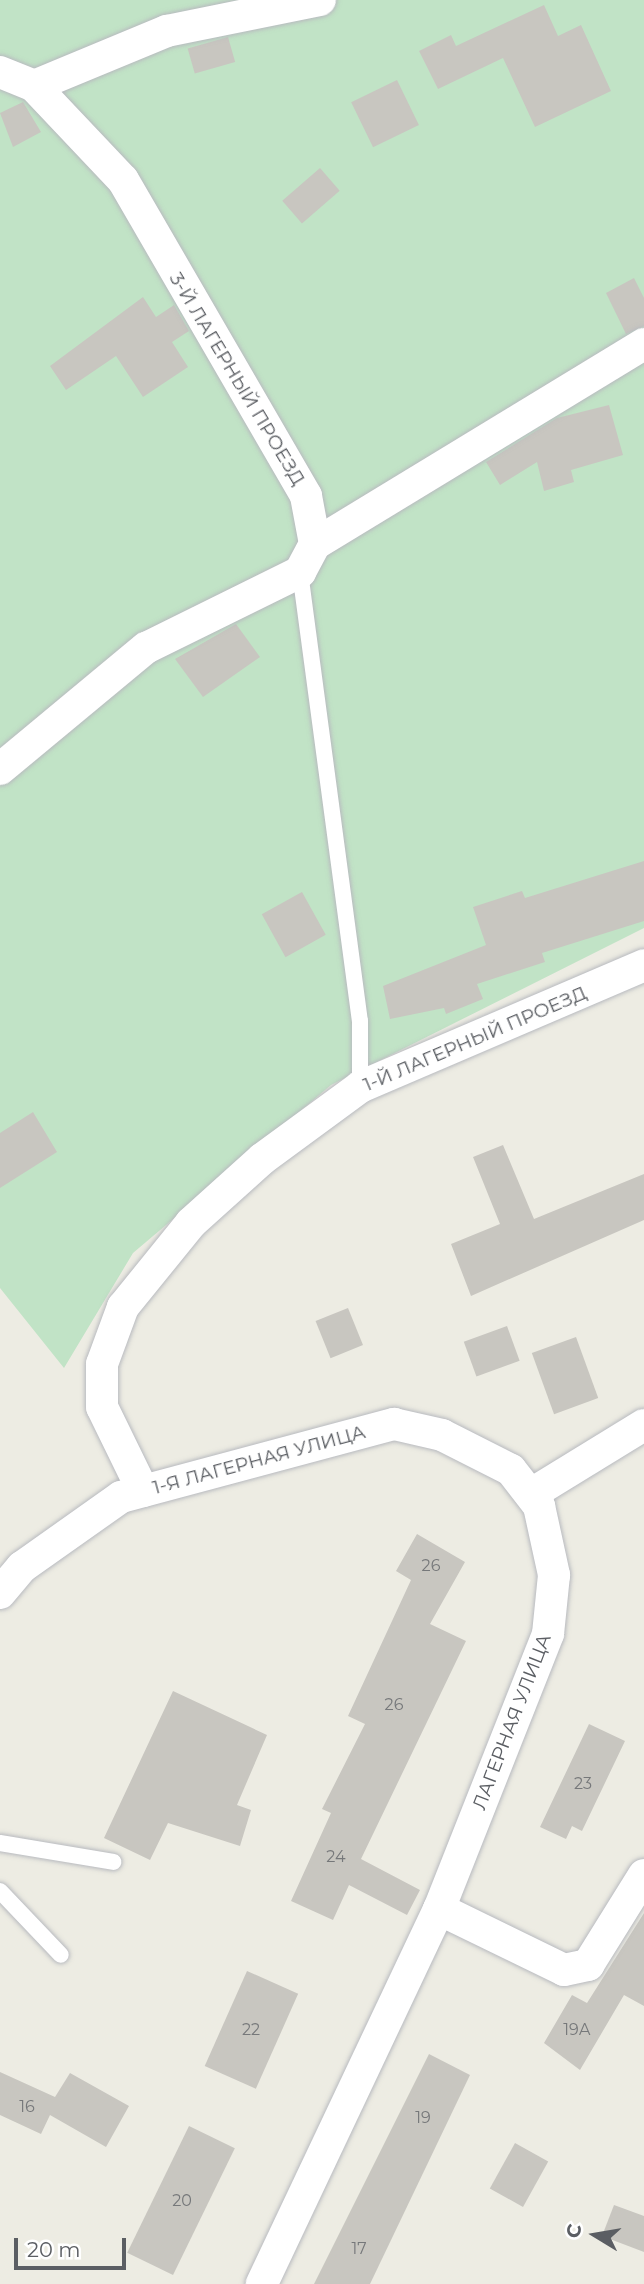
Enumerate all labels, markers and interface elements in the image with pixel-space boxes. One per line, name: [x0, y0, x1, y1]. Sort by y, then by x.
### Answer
street label: 3-Й ЛАГЕРНЫЙ ПРОЕЗД: [164, 268, 310, 490]
street label: 1-Й ЛАГЕРНЫЙ ПРОЕЗД: [360, 982, 590, 1096]
street label: 1-Я ЛАГЕРНАЯ УЛИЦА: [150, 1421, 368, 1499]
house number: 26: [422, 1556, 440, 1576]
street label: ЛАГЕРНАЯ УЛИЦА: [468, 1631, 556, 1813]
house number: 26: [385, 1695, 403, 1715]
house number: 23: [574, 1774, 592, 1794]
house number: 24: [326, 1847, 346, 1867]
house number: 22: [242, 2020, 260, 2040]
house number: 19А: [563, 2020, 591, 2040]
house number: 16: [19, 2097, 35, 2117]
house number: 19: [415, 2108, 431, 2128]
house number: 20: [172, 2191, 192, 2211]
north arrow: [560, 2200, 630, 2270]
text: С: [561, 2222, 586, 2240]
scale bar: [18, 2224, 130, 2268]
text: 20 m: [27, 2237, 81, 2262]
house number: 17: [351, 2239, 367, 2259]

